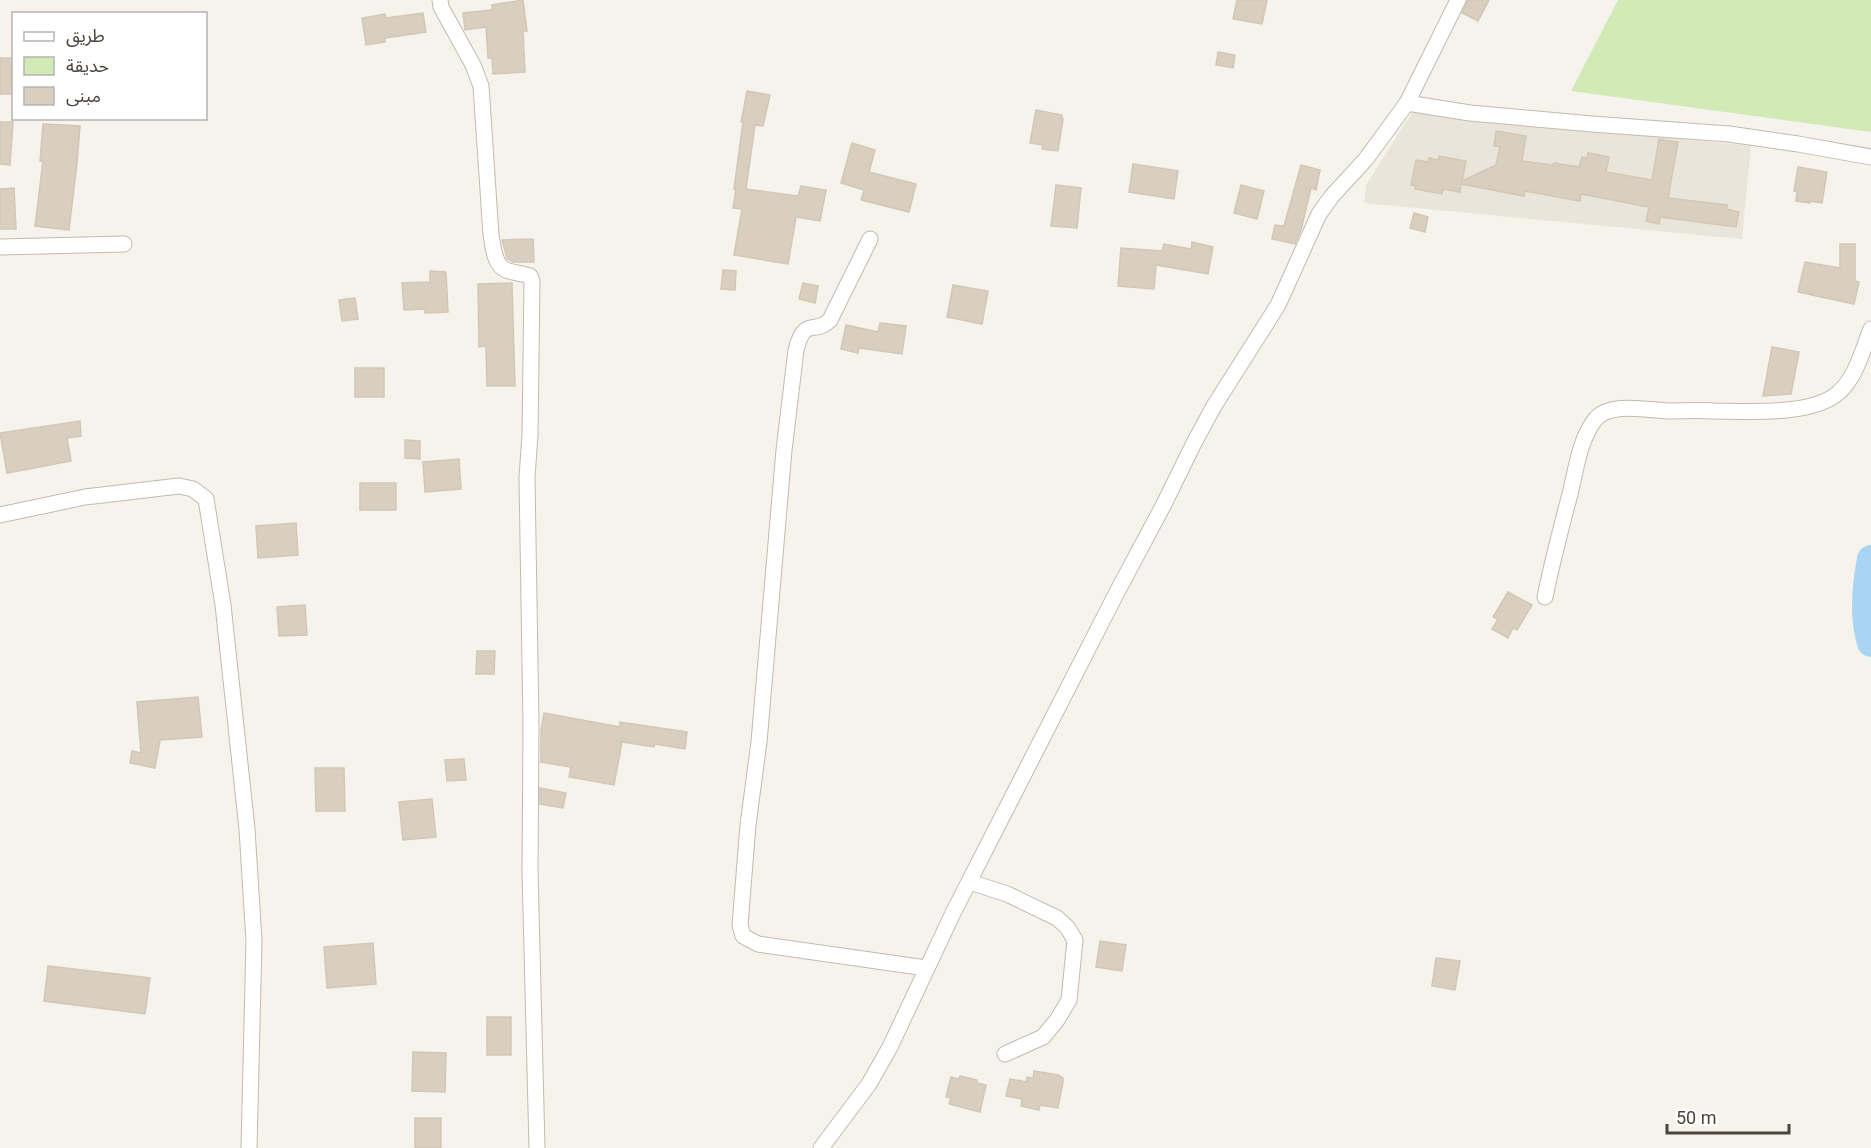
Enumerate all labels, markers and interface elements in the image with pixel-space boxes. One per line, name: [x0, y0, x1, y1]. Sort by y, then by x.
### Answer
legend: [12, 12, 207, 120]
text: طريق: [66, 25, 105, 47]
text: حديقة: [66, 55, 109, 76]
text: مبنى: [66, 85, 101, 107]
scale bar: [1667, 1097, 1788, 1135]
text: 50 m: [1676, 1107, 1716, 1128]

